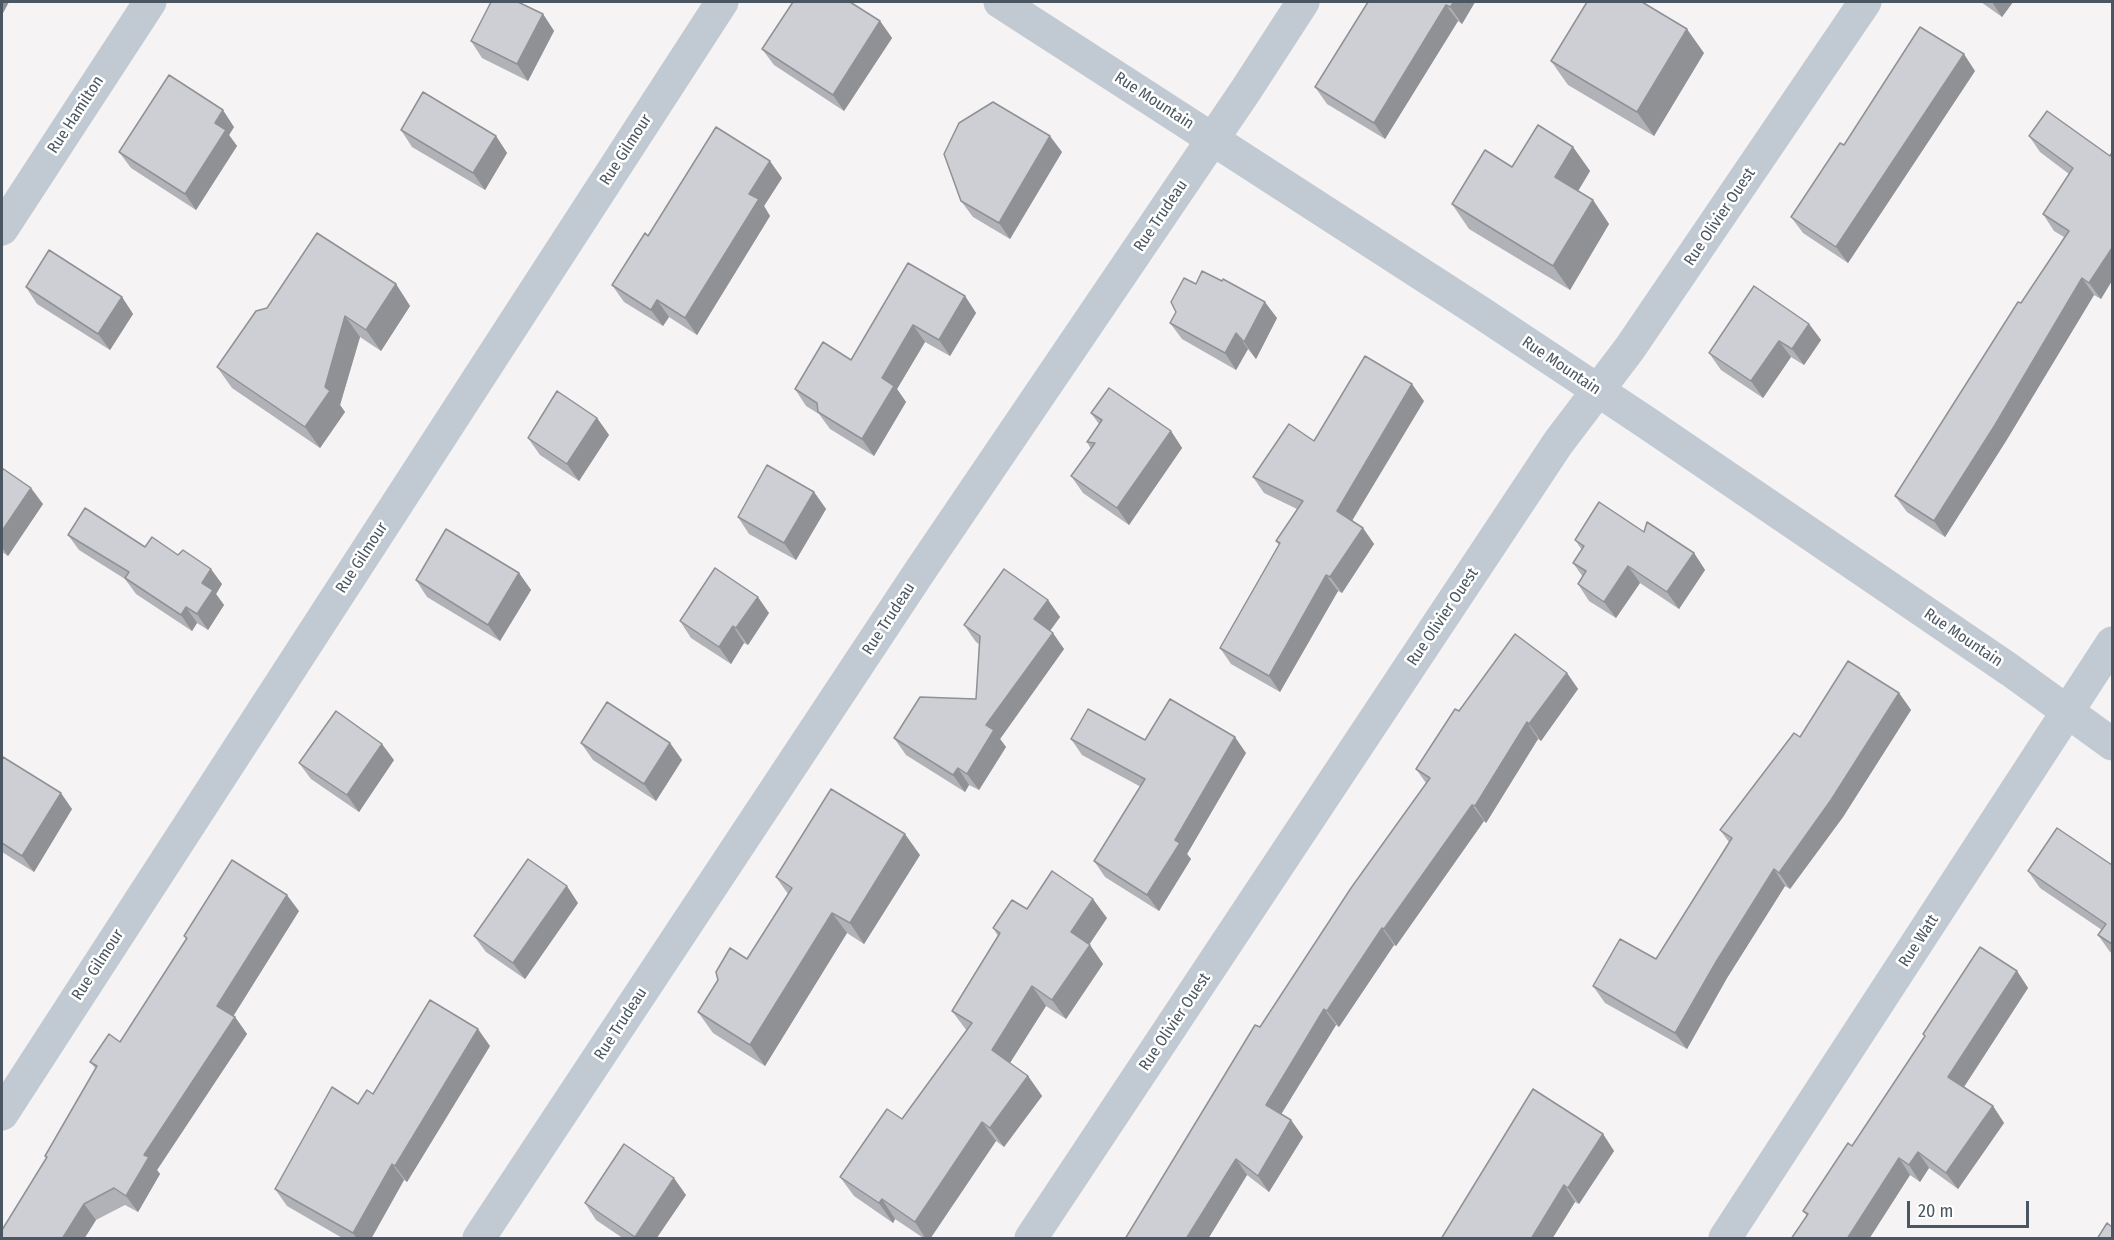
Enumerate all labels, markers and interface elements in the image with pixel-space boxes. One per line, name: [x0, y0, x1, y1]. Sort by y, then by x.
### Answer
street label: Rue Mountain: [1111, 68, 1197, 134]
street label: Rue Hamilton: [44, 73, 108, 157]
street label: Rue Gilmour: [596, 111, 656, 189]
street label: Rue Olivier Ouest: [1680, 164, 1760, 270]
street label: Rue Trudeau: [1130, 177, 1192, 255]
street label: Rue Mountain: [1518, 333, 1604, 399]
street label: Rue Gilmour: [332, 519, 392, 597]
street label: Rue Olivier Ouest: [1403, 564, 1483, 670]
street label: Rue Trudeau: [859, 579, 919, 659]
street label: Rue Mountain: [1920, 605, 2006, 671]
street label: Rue Watt: [1895, 911, 1943, 971]
street label: Rue Gilmour: [68, 926, 128, 1004]
street label: Rue Olivier Ouest: [1135, 969, 1215, 1075]
street label: Rue Trudeau: [591, 984, 651, 1064]
scale bar: [1910, 1189, 2032, 1227]
text: 20 m: [1918, 1200, 1953, 1222]

